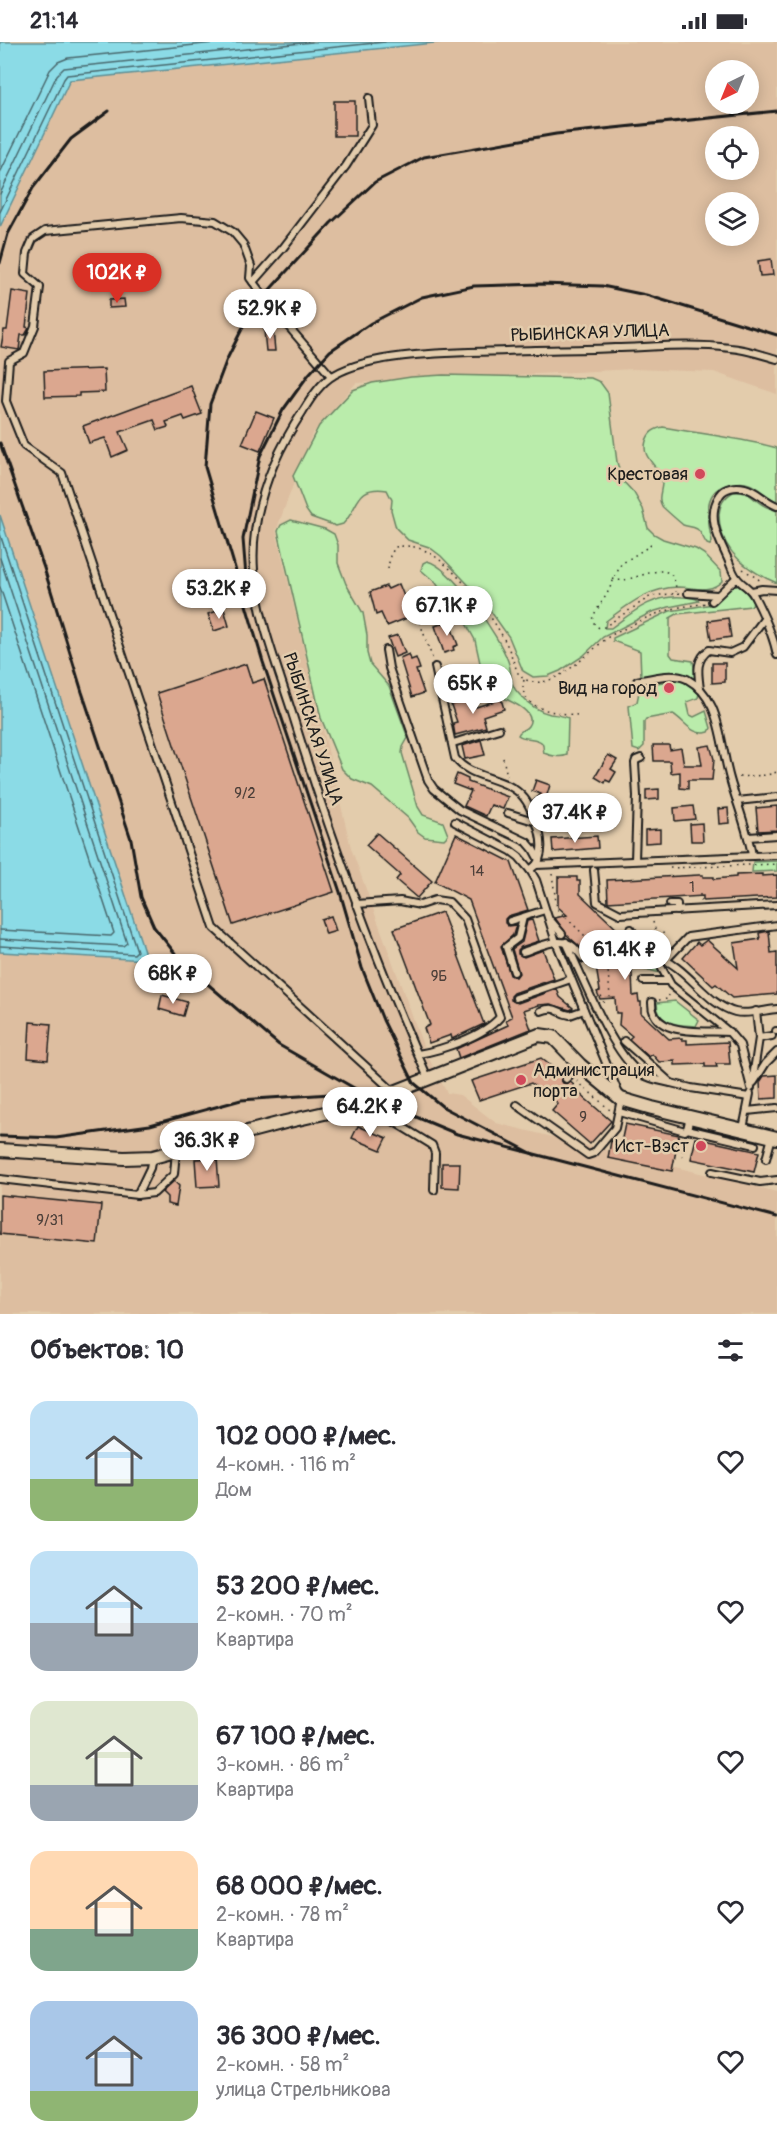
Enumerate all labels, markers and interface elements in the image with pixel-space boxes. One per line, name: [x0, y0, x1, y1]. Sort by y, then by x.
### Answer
text: 21:14: [30, 7, 78, 35]
north arrow: [705, 60, 759, 114]
map controls: [705, 60, 759, 246]
button: locate: [705, 126, 759, 180]
button: layers: [705, 192, 759, 246]
pin: 102K ₽: [68, 253, 166, 304]
text: 102K ₽: [86, 260, 148, 285]
pin: 52.9K ₽: [215, 289, 325, 340]
text: 52.9K ₽: [237, 296, 303, 321]
street label: РЫБИНСКАЯ УЛИЦА: [510, 319, 670, 347]
place label: Крестовая: [607, 463, 688, 486]
marker: Крестовая: [693, 467, 707, 481]
pin: 53.2K ₽: [164, 569, 274, 620]
text: 53.2K ₽: [186, 576, 252, 601]
pin: 67.1K ₽: [392, 586, 502, 637]
text: 67.1K ₽: [416, 593, 478, 618]
street label: РЫБИНСКАЯ УЛИЦА: [277, 650, 349, 809]
pin: 65K ₽: [431, 664, 515, 715]
text: 65K ₽: [448, 671, 498, 696]
place label: Вид на город: [558, 677, 657, 700]
marker: Вид на город: [662, 681, 676, 695]
house number: 9/2: [234, 784, 256, 803]
pin: 37.4K ₽: [520, 793, 630, 844]
text: 37.4K ₽: [542, 800, 608, 825]
house number: 14: [470, 862, 485, 881]
house number: 1: [689, 878, 695, 897]
pin: 61.4K ₽: [570, 930, 680, 981]
text: 61.4K ₽: [593, 937, 657, 962]
pin: 68K ₽: [131, 954, 215, 1005]
text: 68K ₽: [148, 961, 198, 986]
house number: 9Б: [431, 967, 447, 986]
place label: Администрация порта: [533, 1059, 655, 1103]
marker: Администрация порта: [514, 1073, 528, 1087]
pin: 64.2K ₽: [315, 1087, 425, 1138]
text: 64.2K ₽: [336, 1094, 404, 1119]
house number: 9: [579, 1108, 587, 1127]
pin: 36.3K ₽: [152, 1121, 262, 1172]
text: 36.3K ₽: [174, 1128, 240, 1153]
place label: Ист-Вэст: [615, 1135, 689, 1158]
marker: Ист-Вэст: [694, 1139, 708, 1153]
house number: 9/31: [36, 1211, 64, 1230]
text: Объектов: 10: [30, 1334, 184, 1366]
icon: filters: [714, 1334, 747, 1367]
text: 102 000 ₽/мес.: [216, 1420, 397, 1452]
icon: home: [78, 1425, 150, 1497]
icon: heart: [714, 1445, 747, 1478]
text: 4-комн. · 116 m²: [216, 1452, 356, 1477]
text: Дом: [216, 1477, 252, 1502]
text: 53 200 ₽/мес.: [216, 1570, 380, 1602]
icon: home: [78, 1575, 150, 1647]
icon: heart: [714, 1595, 747, 1628]
text: 2-комн. · 70 m²: [216, 1602, 353, 1627]
text: Квартира: [216, 1627, 294, 1652]
text: 67 100 ₽/мес.: [216, 1720, 375, 1752]
icon: home: [78, 1725, 150, 1797]
icon: heart: [714, 1745, 747, 1778]
text: 3-комн. · 86 m²: [216, 1752, 350, 1777]
text: Квартира: [216, 1777, 294, 1802]
text: 68 000 ₽/мес.: [216, 1870, 383, 1902]
icon: home: [78, 1875, 150, 1947]
icon: heart: [714, 1895, 747, 1928]
text: 2-комн. · 78 m²: [216, 1902, 349, 1927]
text: Квартира: [216, 1927, 294, 1952]
text: 36 300 ₽/мес.: [216, 2020, 381, 2052]
icon: home: [78, 2025, 150, 2097]
icon: heart: [714, 2045, 747, 2078]
text: 2-комн. · 58 m²: [216, 2052, 349, 2077]
text: улица Стрельникова: [216, 2077, 391, 2102]

